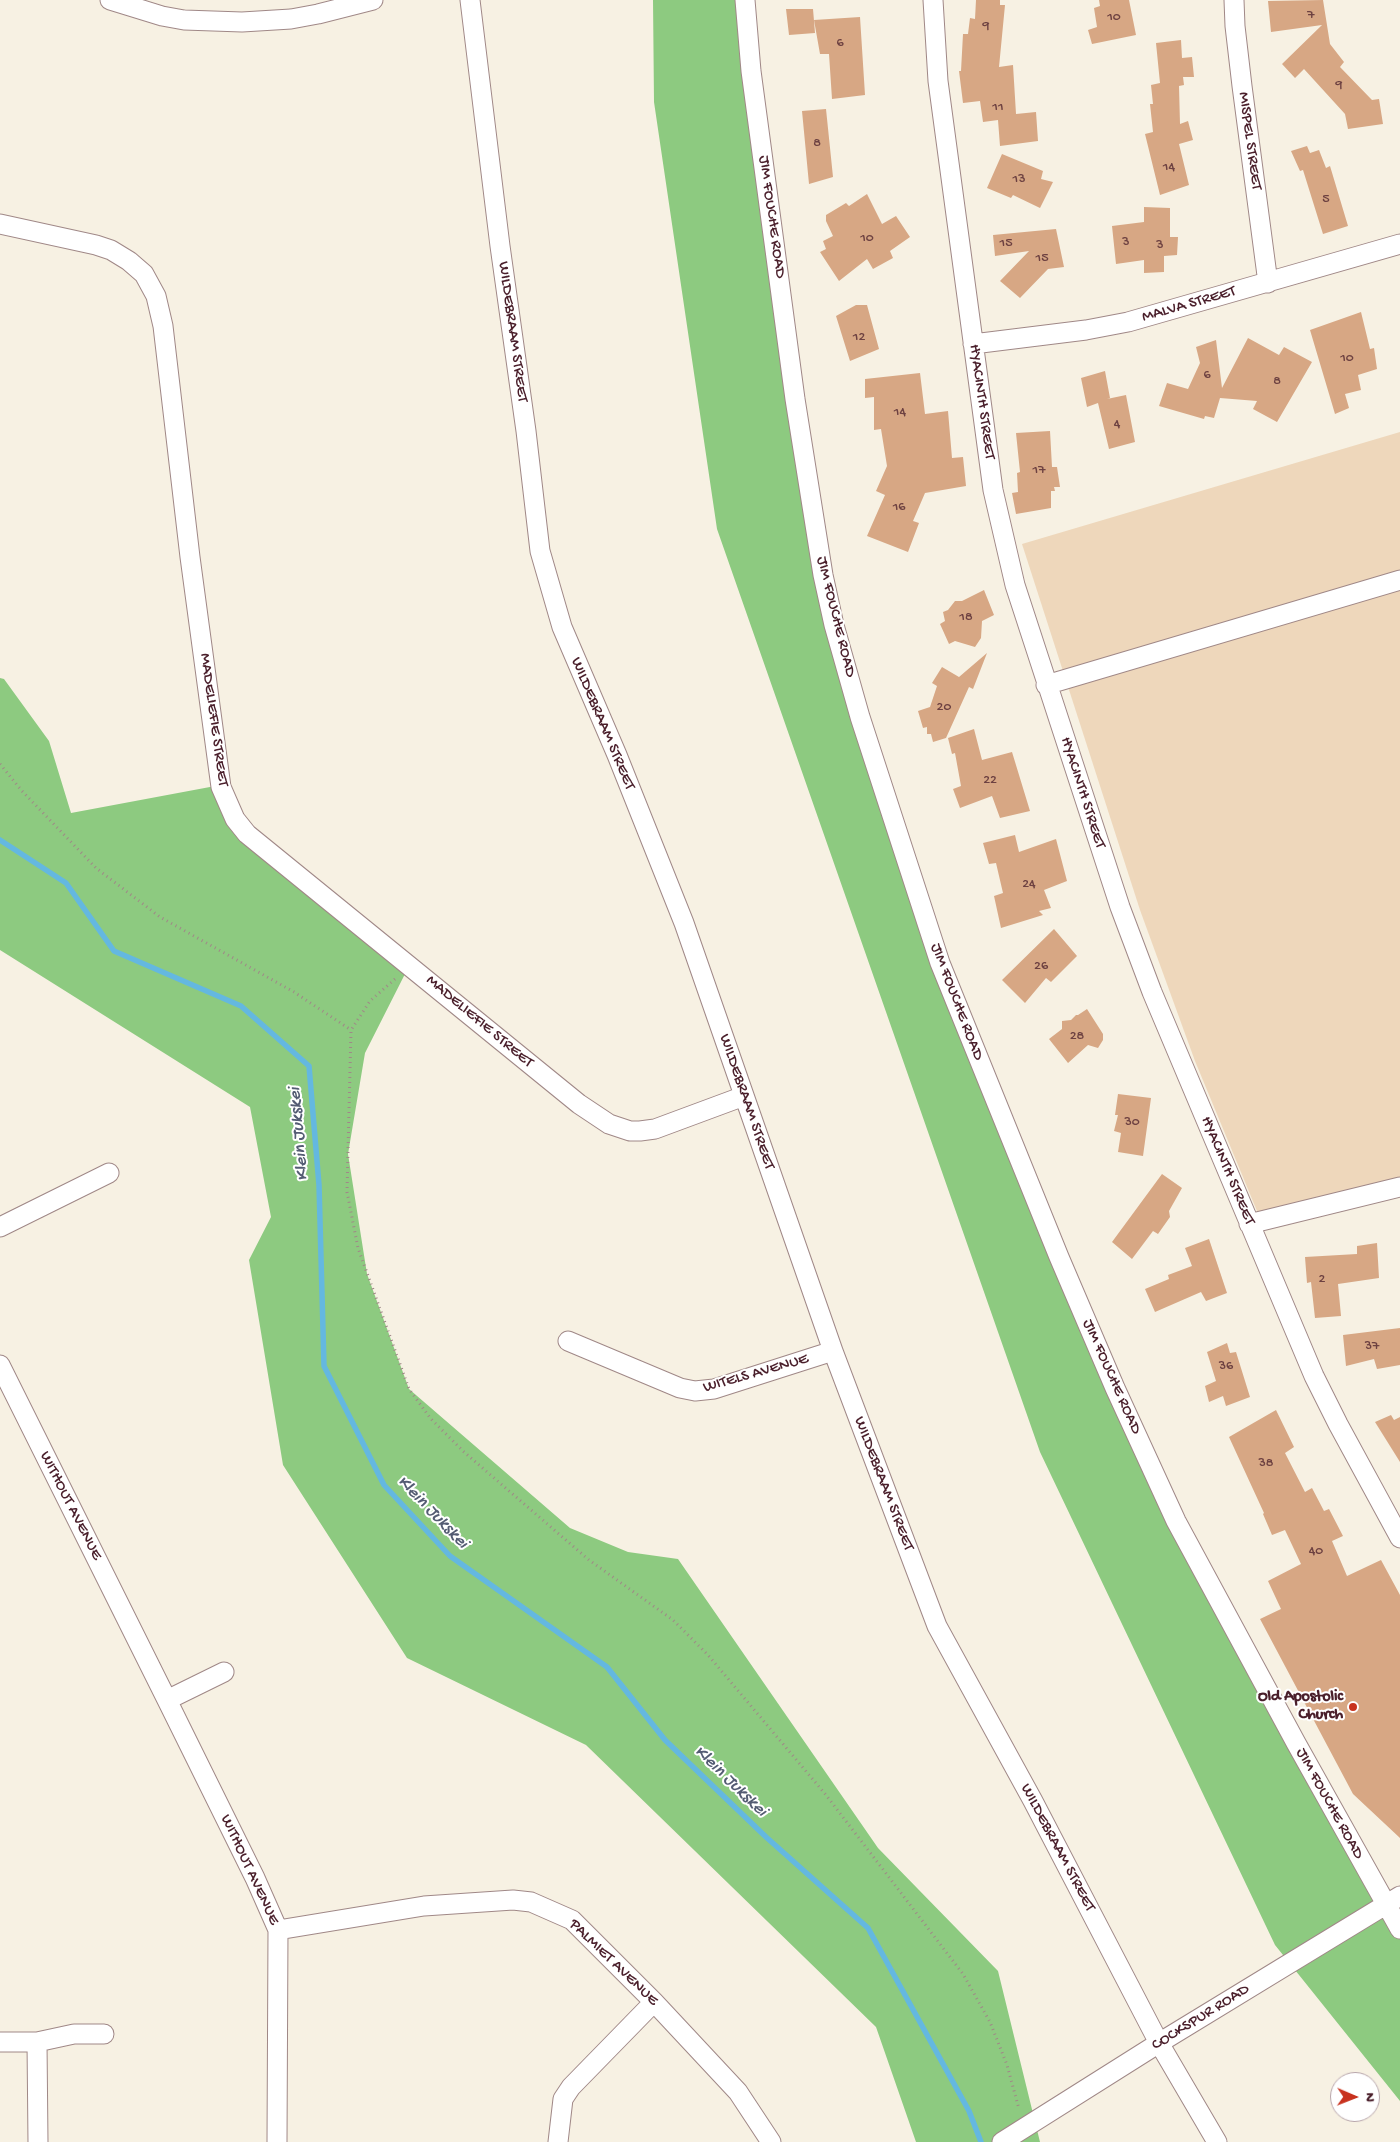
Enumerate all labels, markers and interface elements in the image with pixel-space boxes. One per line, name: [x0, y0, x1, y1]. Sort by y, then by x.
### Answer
house number: 7: [1307, 8, 1315, 24]
house number: 10: [1107, 10, 1121, 26]
house number: 9: [982, 19, 990, 35]
house number: 6: [836, 36, 844, 52]
house number: 9: [1335, 78, 1343, 94]
street label: MISPEL STREET: [1233, 91, 1265, 191]
house number: 11: [992, 100, 1004, 116]
house number: 8: [813, 136, 821, 152]
street label: JIM FOUCHE ROAD: [753, 154, 789, 280]
house number: 14: [1163, 160, 1175, 176]
house number: 13: [1013, 172, 1025, 188]
house number: 5: [1322, 192, 1330, 208]
house number: 10: [860, 231, 874, 247]
house number: 3: [1122, 235, 1130, 251]
house number: 15: [999, 236, 1013, 252]
house number: 3: [1156, 238, 1164, 254]
house number: 15: [1035, 251, 1049, 267]
street label: WILDEBRAAM STREET: [493, 260, 531, 404]
street label: MALVA STREET: [1140, 282, 1238, 328]
house number: 12: [853, 330, 865, 346]
street label: HYACINTH STREET: [963, 343, 999, 461]
house number: 10: [1340, 351, 1354, 367]
house number: 6: [1203, 368, 1211, 384]
house number: 8: [1273, 374, 1281, 390]
house number: 14: [894, 405, 906, 421]
house number: 4: [1114, 417, 1120, 433]
house number: 17: [1033, 463, 1045, 479]
house number: 16: [893, 500, 905, 516]
street label: JIM FOUCHE ROAD: [811, 555, 859, 679]
house number: 18: [959, 610, 973, 626]
street label: MADELIEFIE STREET: [194, 652, 232, 788]
street label: WILDEBRAAM STREET: [565, 655, 639, 793]
house number: 20: [937, 700, 951, 716]
street label: HYACINTH STREET: [1055, 735, 1109, 851]
house number: 22: [983, 773, 997, 789]
house number: 24: [1022, 877, 1036, 893]
street label: JIM FOUCHE ROAD: [925, 941, 987, 1063]
house number: 26: [1034, 959, 1048, 975]
street label: MADELIEFIE STREET: [421, 971, 537, 1073]
house number: 28: [1070, 1029, 1084, 1045]
street label: WILDEBRAAM STREET: [714, 1032, 778, 1172]
water label: Klein Jukskei: [285, 1086, 315, 1182]
street label: HYACINTH STREET: [1195, 1114, 1259, 1228]
house number: 30: [1124, 1115, 1140, 1131]
house number: 2: [1319, 1272, 1325, 1288]
street label: JIM FOUCHE ROAD: [1077, 1317, 1145, 1437]
house number: 37: [1365, 1339, 1379, 1355]
street label: WITELS AVENUE: [701, 1350, 811, 1398]
house number: 36: [1219, 1359, 1233, 1375]
street label: WILDEBRAAM STREET: [849, 1414, 917, 1554]
street label: WITHOUT AVENUE: [34, 1448, 106, 1564]
house number: 38: [1259, 1456, 1273, 1472]
water label: Klein Jukskei: [392, 1472, 472, 1554]
house number: 40: [1309, 1544, 1323, 1560]
place label: Old Apostolic Church: [1258, 1688, 1343, 1726]
marker: Old Apostolic Church: [1347, 1701, 1359, 1713]
water label: Klein Jukskei: [689, 1742, 771, 1822]
street label: JIM FOUCHE ROAD: [1291, 1745, 1367, 1863]
street label: WILDEBRAAM STREET: [1015, 1781, 1099, 1915]
street label: WITHOUT AVENUE: [215, 1812, 283, 1928]
street label: PALMIET AVENUE: [564, 1915, 662, 2011]
street label: COCKSPUR ROAD: [1149, 1980, 1253, 2056]
north arrow: [1330, 2072, 1380, 2122]
text: N: [1361, 2093, 1378, 2102]

